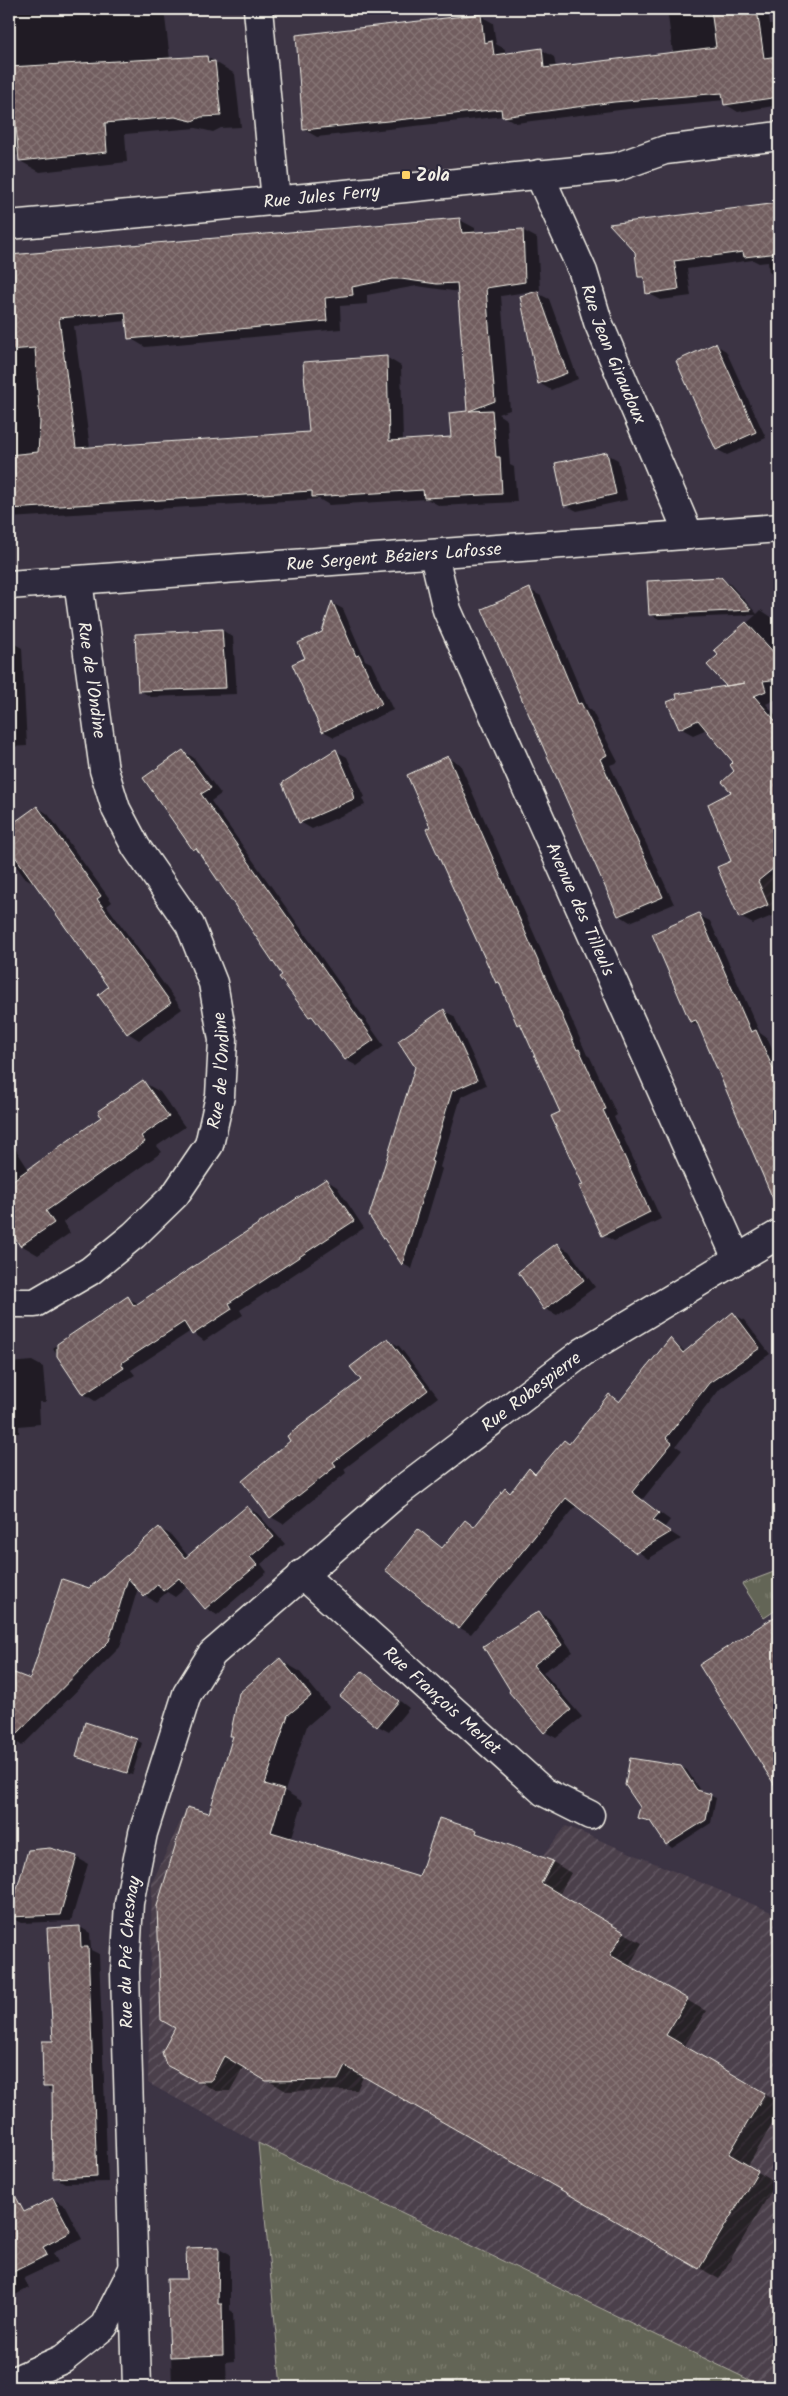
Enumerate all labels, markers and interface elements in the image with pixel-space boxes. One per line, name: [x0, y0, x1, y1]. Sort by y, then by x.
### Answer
place label: Zola: [416, 162, 450, 191]
marker: Zola: [400, 169, 412, 181]
street label: Rue Jules Ferry: [262, 178, 382, 218]
street label: Rue Jean Giraudoux: [572, 281, 653, 429]
street label: Rue Sergent Béziers Lafosse: [285, 536, 503, 580]
street label: Rue de l'Ondine: [68, 620, 113, 740]
street label: Avenue des Tilleuls: [537, 838, 622, 982]
street label: Rue de l'Ondine: [200, 1009, 239, 1132]
street label: Rue Robespierre: [476, 1345, 588, 1440]
street label: Rue François Merlet: [376, 1640, 508, 1764]
street label: Rue du Pré Chesnay: [112, 1873, 150, 2029]

